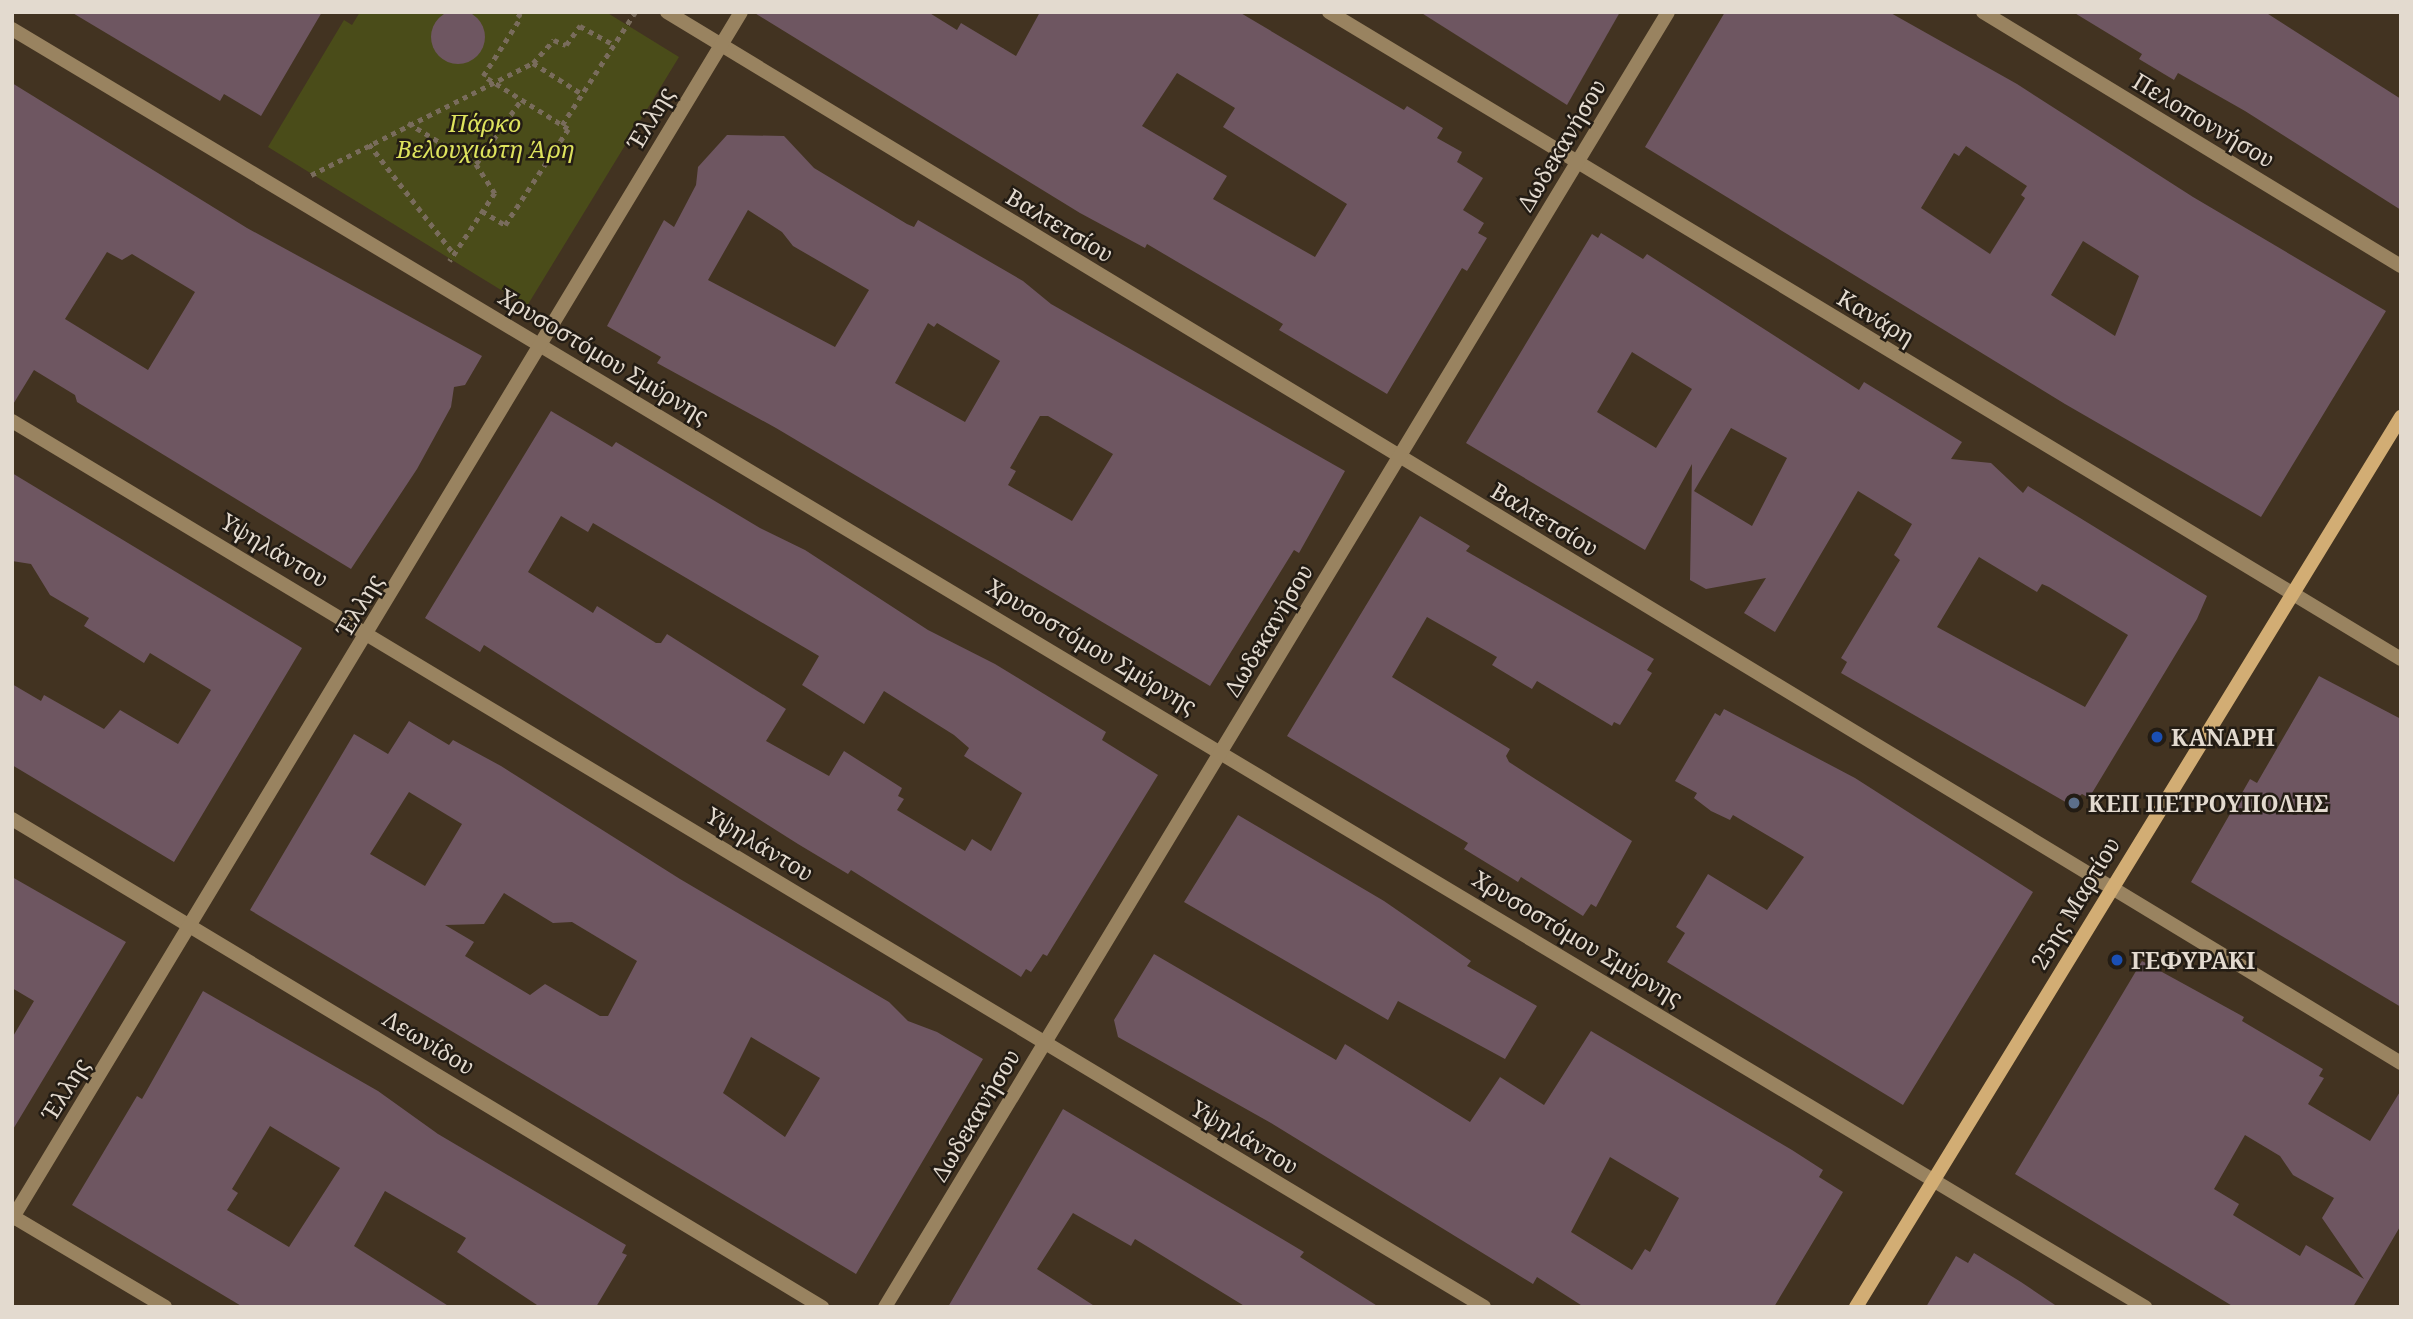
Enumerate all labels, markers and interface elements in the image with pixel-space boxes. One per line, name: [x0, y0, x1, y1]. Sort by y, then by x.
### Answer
street label: Πελοποννήσου: [2128, 67, 2280, 173]
street label: Δωδεκανήσου: [1511, 74, 1611, 216]
street label: Έλλης: [621, 82, 679, 154]
park label: Πάρκο Βελουχιώτη Άρη: [396, 109, 574, 163]
street label: Βαλτετσίου: [1002, 182, 1118, 268]
street label: Χρυσοστόμου Σμύρνης: [494, 282, 714, 430]
street label: Κανάρη: [1833, 283, 1919, 351]
street label: Βαλτετσίου: [1487, 476, 1603, 562]
street label: Υψηλάντου: [216, 507, 334, 593]
street label: Δωδεκανήσου: [1218, 559, 1318, 701]
street label: Έλλης: [330, 569, 388, 641]
street label: Χρυσοστόμου Σμύρνης: [982, 572, 1202, 720]
place label: ΚΑΝΑΡΗ: [2171, 723, 2275, 751]
marker: ΚΑΝΑΡΗ: [2149, 729, 2165, 745]
place label: ΚΕΠ ΠΕΤΡΟΥΠΟΛΗΣ: [2088, 789, 2329, 817]
marker: ΚΕΠ ΠΕΤΡΟΥΠΟΛΗΣ: [2066, 795, 2082, 811]
street label: Υψηλάντου: [701, 801, 819, 887]
street label: 25ης Μαρτίου: [2025, 832, 2125, 974]
street label: Χρυσοστόμου Σμύρνης: [1468, 864, 1688, 1012]
place label: ΓΕΦΥΡΑΚΙ: [2131, 946, 2255, 974]
marker: ΓΕΦΥΡΑΚΙ: [2109, 952, 2125, 968]
street label: Λεωνίδου: [378, 1004, 480, 1080]
street label: Δωδεκανήσου: [925, 1044, 1025, 1186]
street label: Έλλης: [35, 1053, 95, 1125]
street label: Υψηλάντου: [1186, 1094, 1304, 1180]

